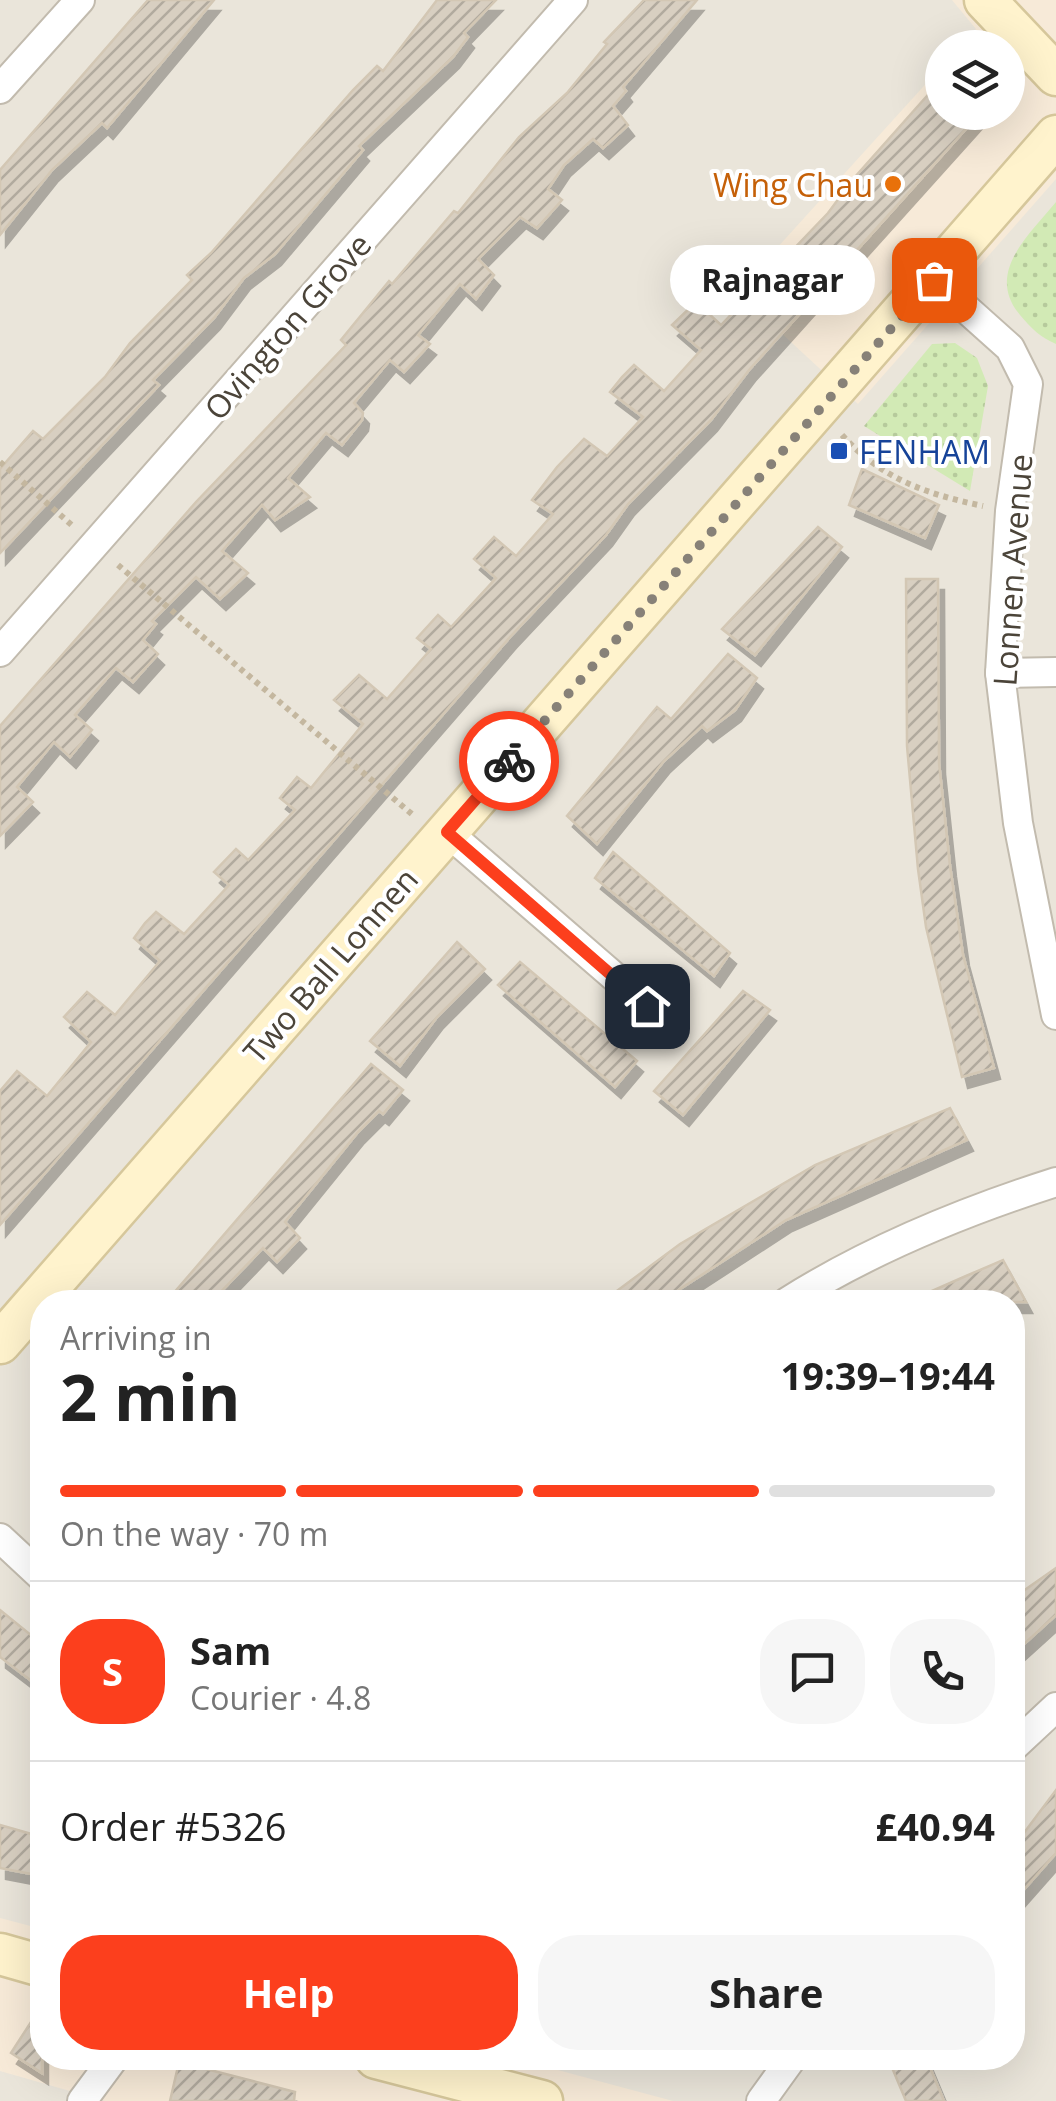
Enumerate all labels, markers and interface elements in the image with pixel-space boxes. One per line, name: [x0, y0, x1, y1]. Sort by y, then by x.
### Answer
map controls: [925, 30, 1025, 130]
button: layers: [925, 30, 1025, 130]
place label: Wing Chau: [713, 163, 873, 206]
marker: Wing Chau: [882, 173, 904, 195]
street label: Ovington Grove: [194, 224, 380, 428]
pin: [892, 238, 977, 323]
callout: Rajnagar: [669, 245, 874, 315]
icon: bag: [907, 253, 962, 308]
text: Rajnagar: [701, 258, 844, 301]
place label: FENHAM: [859, 430, 990, 473]
marker: FENHAM: [828, 440, 850, 462]
street label: Lonnen Avenue: [982, 453, 1042, 687]
courier: [459, 711, 559, 811]
icon: bike: [482, 734, 537, 789]
street label: Two Ball Lonnen: [233, 858, 427, 1072]
pin: [605, 964, 690, 1049]
icon: home: [620, 979, 675, 1034]
text: Arriving in: [60, 1316, 212, 1359]
text: 19:39–19:44: [781, 1349, 995, 1401]
text: 2 min: [60, 1352, 240, 1440]
text: On the way · 70 m: [60, 1512, 328, 1555]
button: chat: [760, 1619, 865, 1724]
button: phone: [890, 1619, 995, 1724]
text: Sam: [190, 1624, 271, 1676]
text: S: [102, 1645, 123, 1697]
text: Courier · 4.8: [190, 1676, 371, 1719]
text: Order #5326: [60, 1800, 287, 1852]
text: £40.94: [876, 1800, 995, 1852]
button: Help: [60, 1935, 518, 2050]
button: Share: [538, 1935, 995, 2050]

